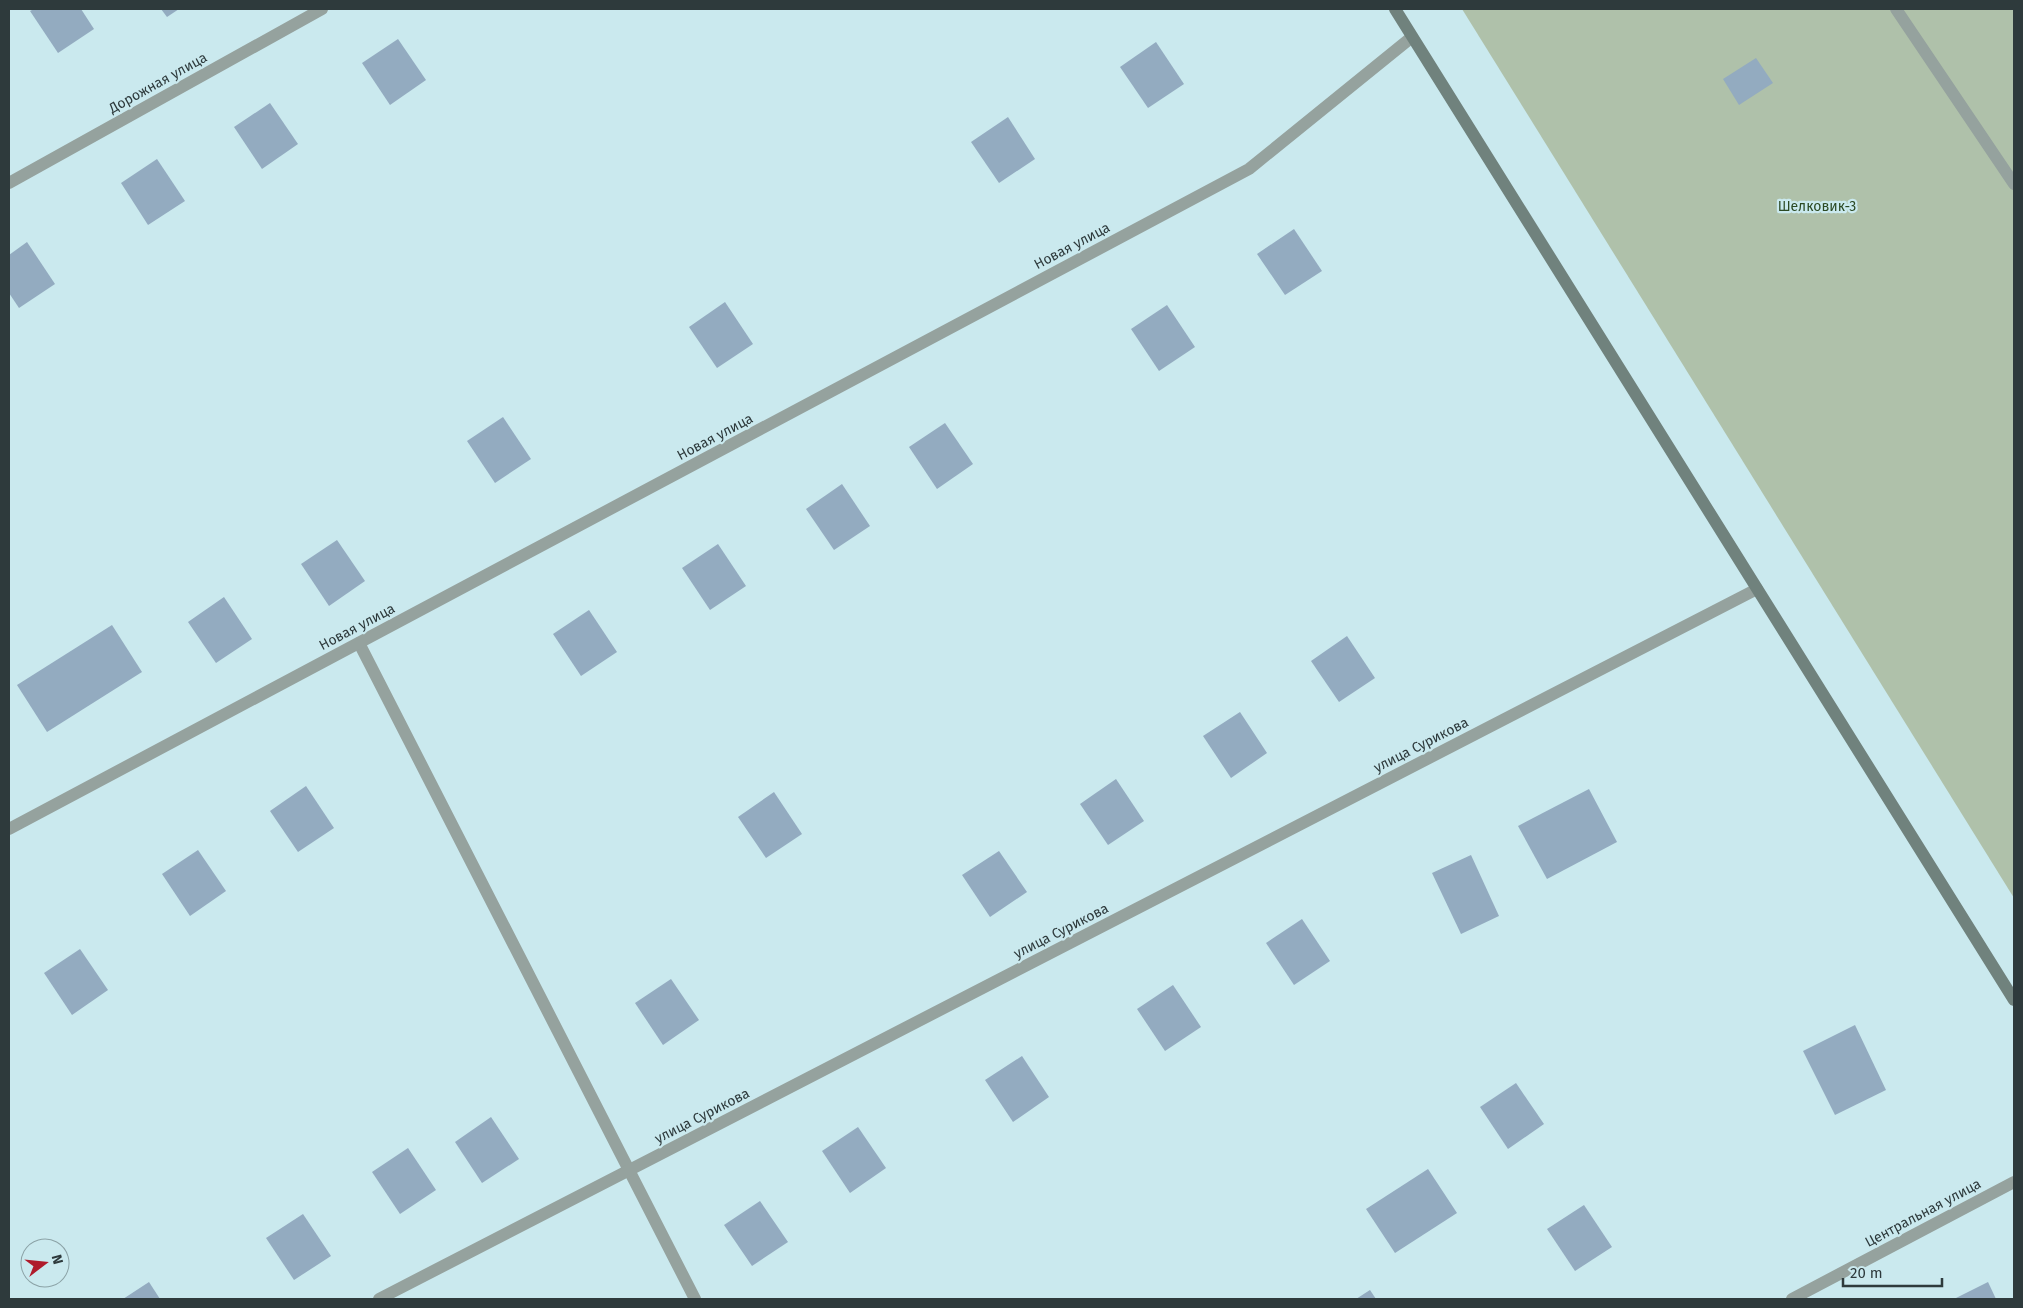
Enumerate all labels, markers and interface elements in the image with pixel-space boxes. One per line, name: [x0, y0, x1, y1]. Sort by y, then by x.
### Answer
street label: Дорожная улица: [105, 49, 210, 117]
park label: Шелковик-3: [1778, 198, 1856, 215]
street label: Новая улица: [1031, 219, 1113, 273]
street label: Новая улица: [674, 410, 756, 464]
street label: Новая улица: [316, 600, 398, 654]
street label: улица Сурикова: [1371, 714, 1471, 776]
street label: улица Сурикова: [1011, 900, 1111, 962]
street label: улица Сурикова: [652, 1085, 752, 1147]
street label: Центральная улица: [1862, 1175, 1984, 1251]
north arrow: [20, 1238, 70, 1288]
text: N: [48, 1253, 66, 1266]
scale bar: [1843, 1256, 1942, 1288]
text: 20 m: [1850, 1264, 1883, 1282]

